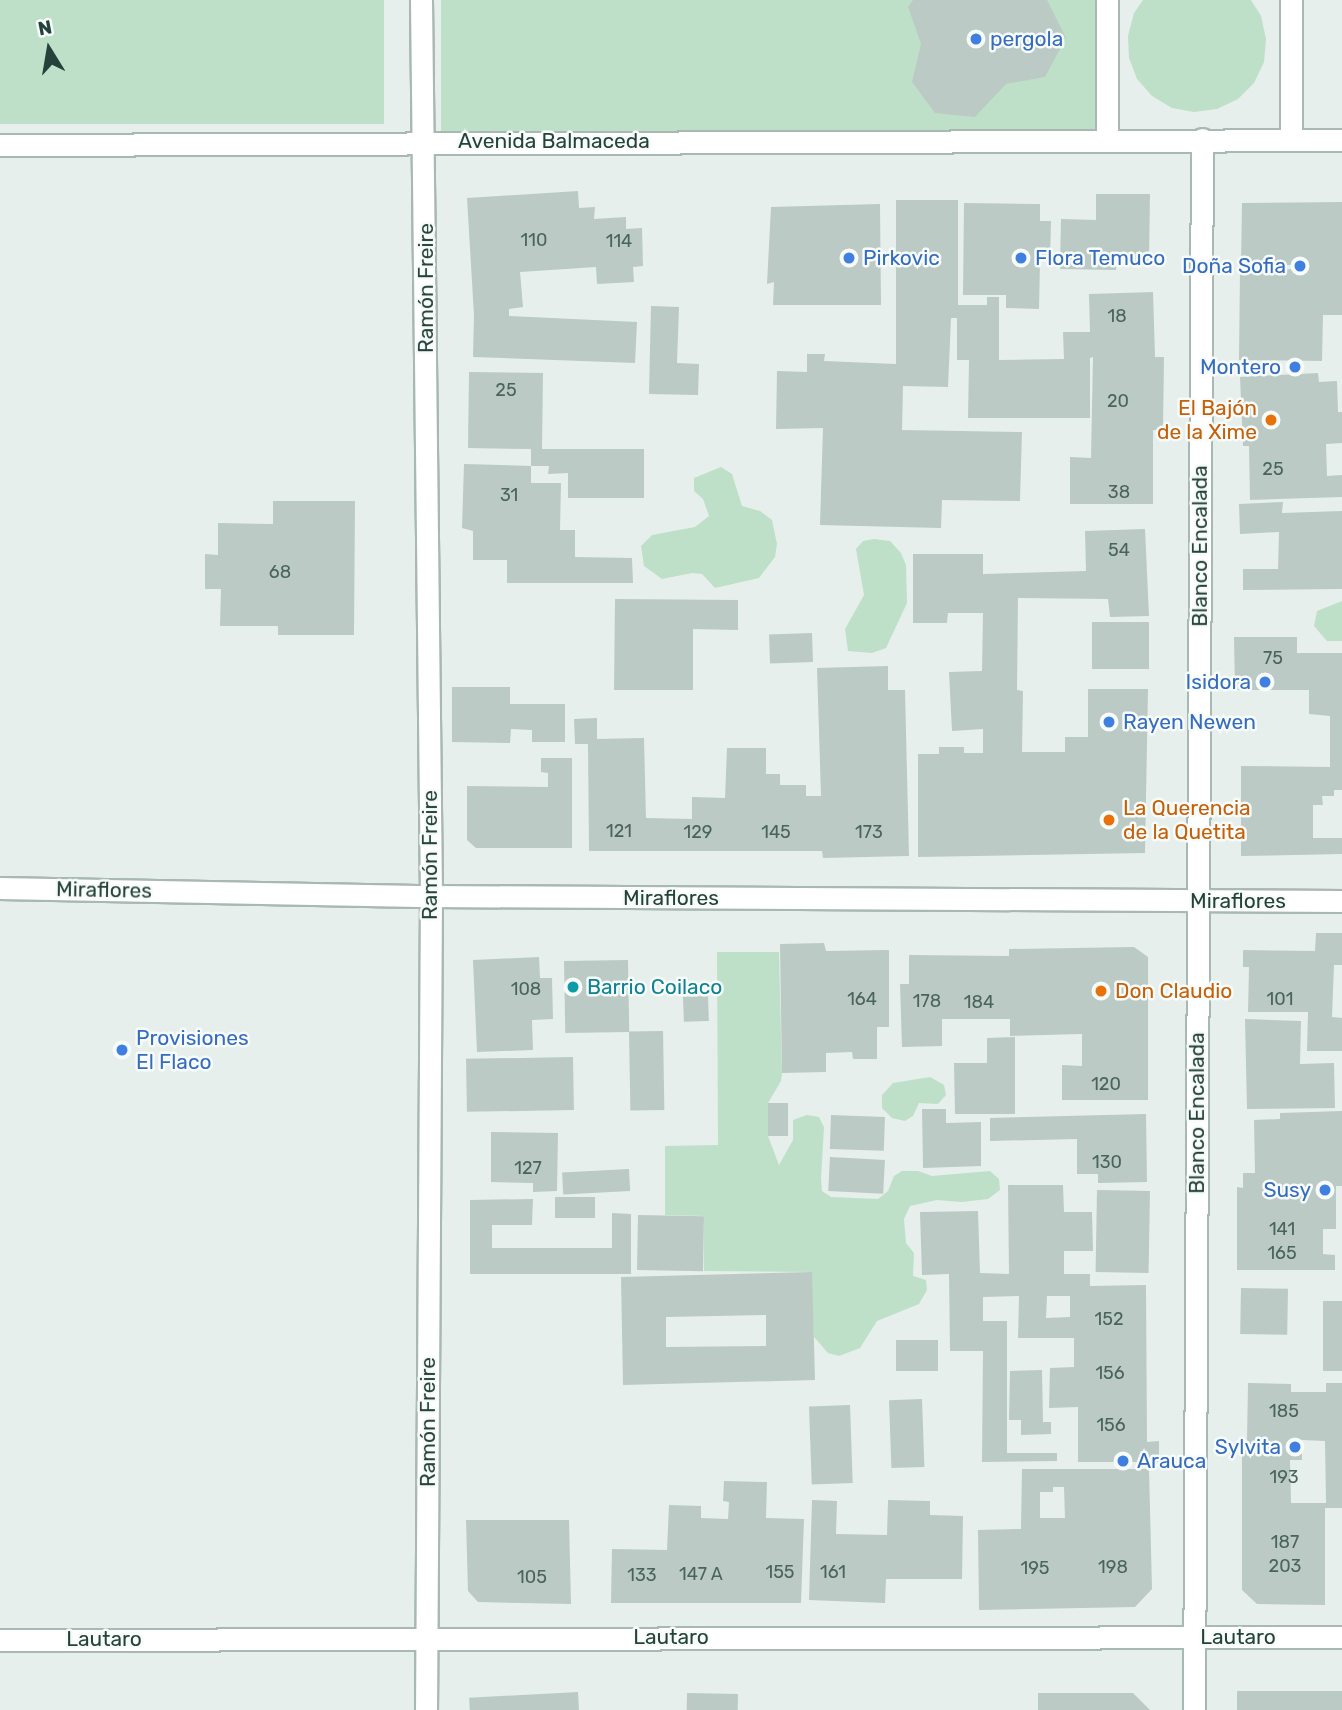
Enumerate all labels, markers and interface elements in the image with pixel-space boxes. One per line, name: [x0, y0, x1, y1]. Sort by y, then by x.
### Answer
north arrow: [14, 14, 84, 84]
text: N: [36, 15, 54, 40]
place label: pergola: [990, 26, 1063, 52]
marker: pergola: [968, 31, 984, 47]
street label: Avenida Balmaceda: [458, 128, 650, 154]
street label: Ramón Freire: [413, 223, 439, 353]
house number: 110: [521, 229, 547, 251]
house number: 114: [606, 230, 632, 252]
place label: Pirkovic: [863, 245, 940, 271]
place label: Flora Temuco: [1035, 245, 1166, 271]
marker: Pirkovic: [841, 250, 857, 266]
marker: Flora Temuco: [1013, 250, 1029, 266]
place label: Doña Sofia: [1182, 253, 1286, 279]
marker: Doña Sofia: [1292, 258, 1308, 274]
house number: 18: [1107, 305, 1127, 327]
place label: Montero: [1200, 354, 1281, 380]
marker: Montero: [1287, 359, 1303, 375]
house number: 25: [495, 379, 517, 401]
house number: 20: [1107, 390, 1129, 412]
place label: El Bajón de la Xime: [1157, 395, 1257, 445]
marker: El Bajón de la Xime: [1263, 412, 1279, 428]
house number: 25: [1262, 458, 1284, 480]
street label: Blanco Encalada: [1187, 465, 1213, 627]
house number: 38: [1108, 481, 1130, 503]
house number: 31: [500, 484, 518, 506]
house number: 54: [1108, 539, 1130, 561]
house number: 68: [269, 561, 291, 583]
house number: 75: [1263, 647, 1283, 669]
place label: Isidora: [1186, 669, 1251, 695]
marker: Isidora: [1257, 674, 1273, 690]
place label: Rayen Newen: [1123, 709, 1256, 735]
marker: Rayen Newen: [1101, 714, 1117, 730]
street label: Ramón Freire: [417, 790, 443, 920]
place label: La Querencia de la Quetita: [1123, 795, 1251, 845]
marker: La Querencia de la Quetita: [1101, 812, 1117, 828]
house number: 121: [606, 820, 632, 842]
house number: 129: [684, 821, 712, 843]
house number: 145: [761, 821, 791, 843]
house number: 173: [855, 821, 883, 843]
street label: Miraflores: [56, 877, 152, 903]
street label: Miraflores: [623, 885, 719, 911]
street label: Miraflores: [1190, 888, 1286, 914]
place label: Barrio Coilaco: [587, 974, 722, 1000]
house number: 108: [511, 978, 541, 1000]
place label: Don Claudio: [1115, 978, 1232, 1004]
marker: Barrio Coilaco: [565, 979, 581, 995]
marker: Don Claudio: [1093, 983, 1109, 999]
house number: 164: [847, 988, 877, 1010]
house number: 101: [1267, 988, 1293, 1010]
house number: 178: [913, 990, 941, 1012]
house number: 184: [964, 991, 994, 1013]
place label: Provisiones El Flaco: [136, 1025, 249, 1075]
street label: Blanco Encalada: [1184, 1032, 1210, 1194]
marker: Provisiones El Flaco: [114, 1042, 130, 1058]
house number: 120: [1091, 1073, 1121, 1095]
house number: 130: [1092, 1151, 1122, 1173]
house number: 127: [514, 1157, 542, 1179]
place label: Susy: [1263, 1177, 1311, 1203]
marker: Susy: [1317, 1182, 1333, 1198]
house number: 141: [1269, 1218, 1295, 1240]
house number: 165: [1267, 1242, 1297, 1264]
house number: 152: [1095, 1308, 1123, 1330]
street label: Ramón Freire: [415, 1357, 441, 1487]
house number: 156: [1095, 1362, 1125, 1384]
house number: 185: [1269, 1400, 1299, 1422]
house number: 156: [1096, 1414, 1126, 1436]
place label: Sylvita: [1215, 1434, 1281, 1460]
marker: Sylvita: [1287, 1439, 1303, 1455]
place label: Arauca: [1137, 1448, 1206, 1474]
marker: Arauca: [1115, 1453, 1131, 1469]
house number: 193: [1270, 1466, 1298, 1488]
house number: 187: [1271, 1531, 1299, 1553]
house number: 203: [1269, 1555, 1301, 1577]
house number: 198: [1098, 1556, 1128, 1578]
house number: 195: [1020, 1557, 1050, 1579]
house number: 155: [765, 1561, 795, 1583]
house number: 161: [820, 1561, 846, 1583]
house number: 147 A: [679, 1563, 723, 1585]
house number: 133: [627, 1564, 657, 1586]
house number: 105: [517, 1566, 547, 1588]
street label: Lautaro: [633, 1624, 709, 1650]
street label: Lautaro: [1200, 1624, 1276, 1650]
street label: Lautaro: [66, 1626, 142, 1652]

